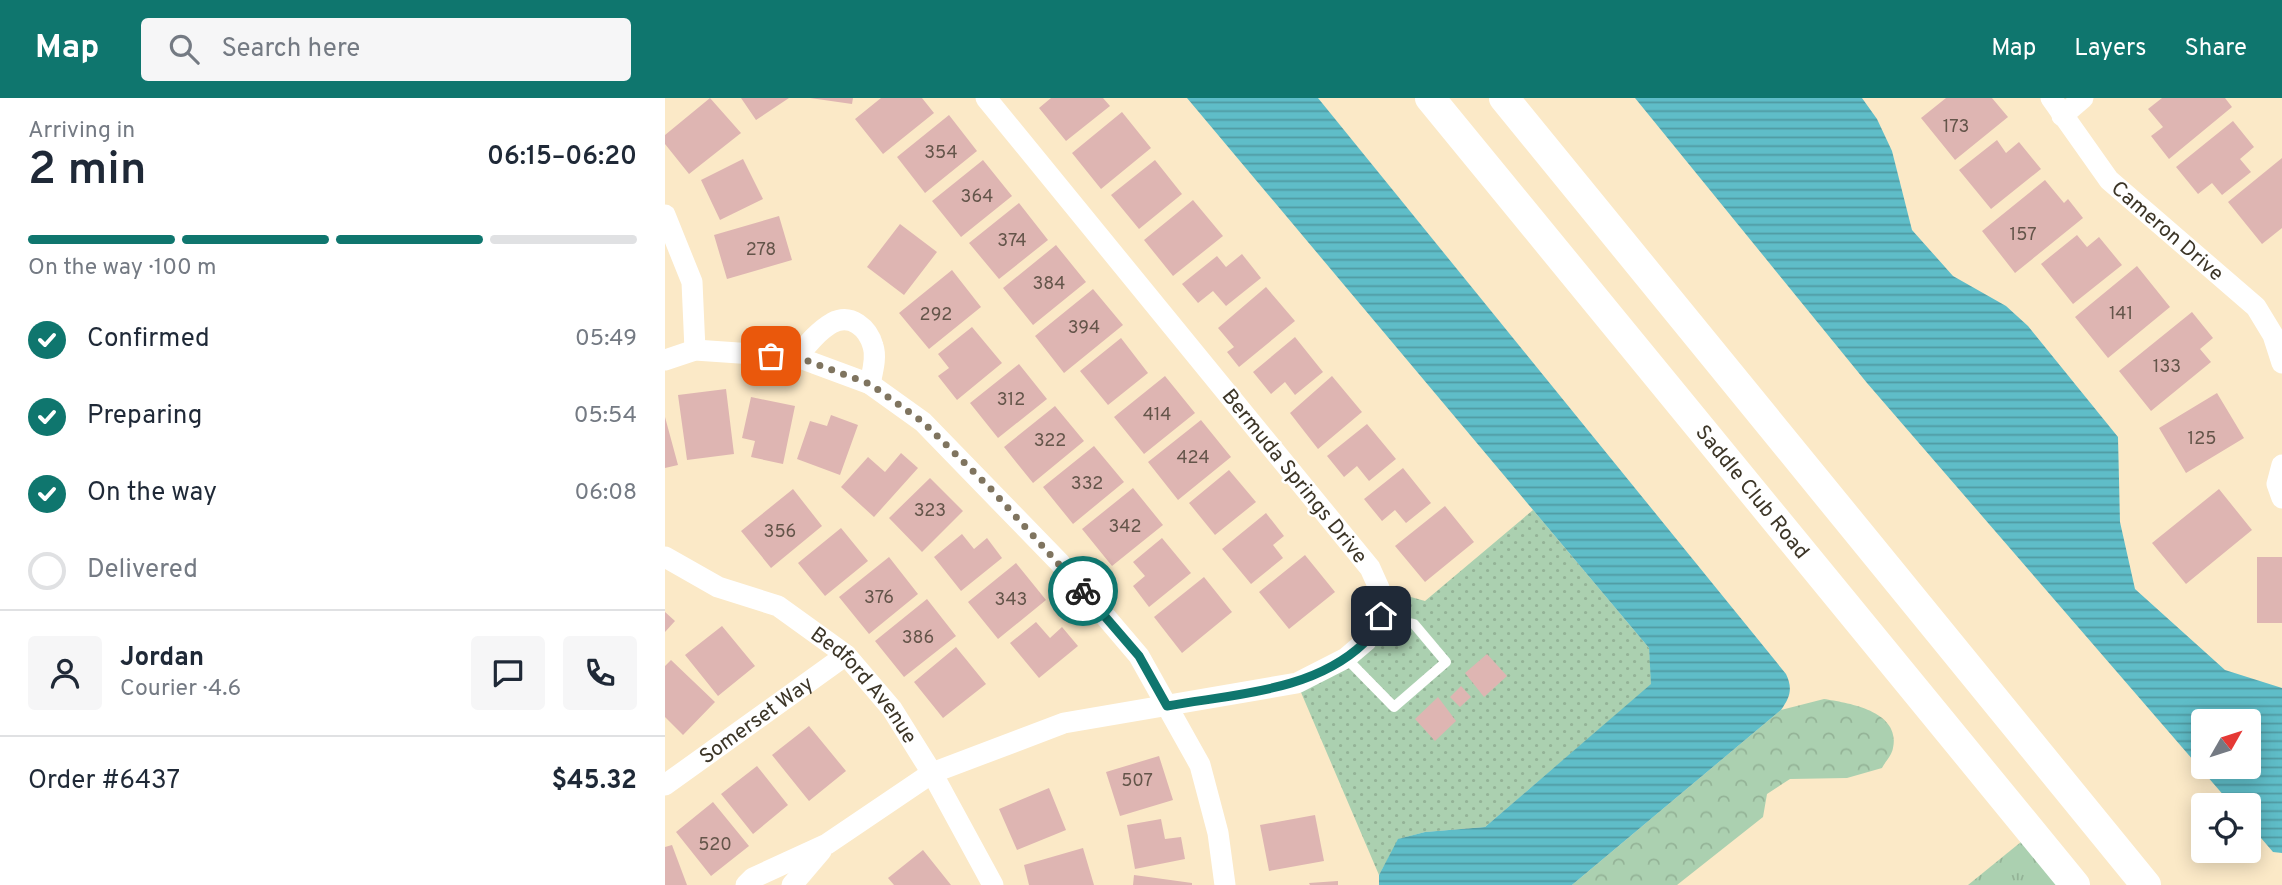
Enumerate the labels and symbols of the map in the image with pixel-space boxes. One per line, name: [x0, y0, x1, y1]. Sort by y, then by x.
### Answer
house number: 173: [1943, 116, 1969, 139]
house number: 354: [924, 142, 958, 165]
street label: Cameron Drive: [2105, 176, 2229, 288]
house number: 364: [961, 186, 993, 209]
house number: 157: [2009, 224, 2037, 247]
house number: 374: [997, 230, 1027, 253]
house number: 278: [746, 239, 776, 262]
house number: 384: [1032, 273, 1066, 296]
house number: 141: [2109, 303, 2133, 326]
house number: 292: [920, 304, 952, 327]
house number: 394: [1068, 317, 1100, 340]
pin: [741, 326, 801, 386]
house number: 133: [2153, 356, 2181, 379]
street label: Bermuda Springs Drive: [1215, 384, 1373, 570]
house number: 312: [997, 389, 1025, 412]
house number: 414: [1143, 404, 1171, 427]
street label: Saddle Club Road: [1689, 420, 1814, 565]
house number: 125: [2188, 428, 2216, 451]
house number: 322: [1034, 430, 1066, 453]
house number: 424: [1176, 447, 1210, 470]
house number: 332: [1071, 473, 1103, 496]
house number: 323: [914, 500, 946, 523]
house number: 342: [1108, 516, 1142, 539]
house number: 356: [764, 521, 796, 544]
courier: [1048, 556, 1118, 626]
pin: [1351, 586, 1411, 646]
house number: 376: [864, 587, 894, 610]
house number: 343: [995, 589, 1027, 612]
street label: Bedford Avenue: [804, 622, 922, 749]
house number: 386: [902, 627, 934, 650]
street label: Somerset Way: [695, 671, 819, 771]
north arrow: [2191, 709, 2261, 779]
house number: 507: [1121, 770, 1153, 793]
house number: 520: [698, 834, 732, 857]

